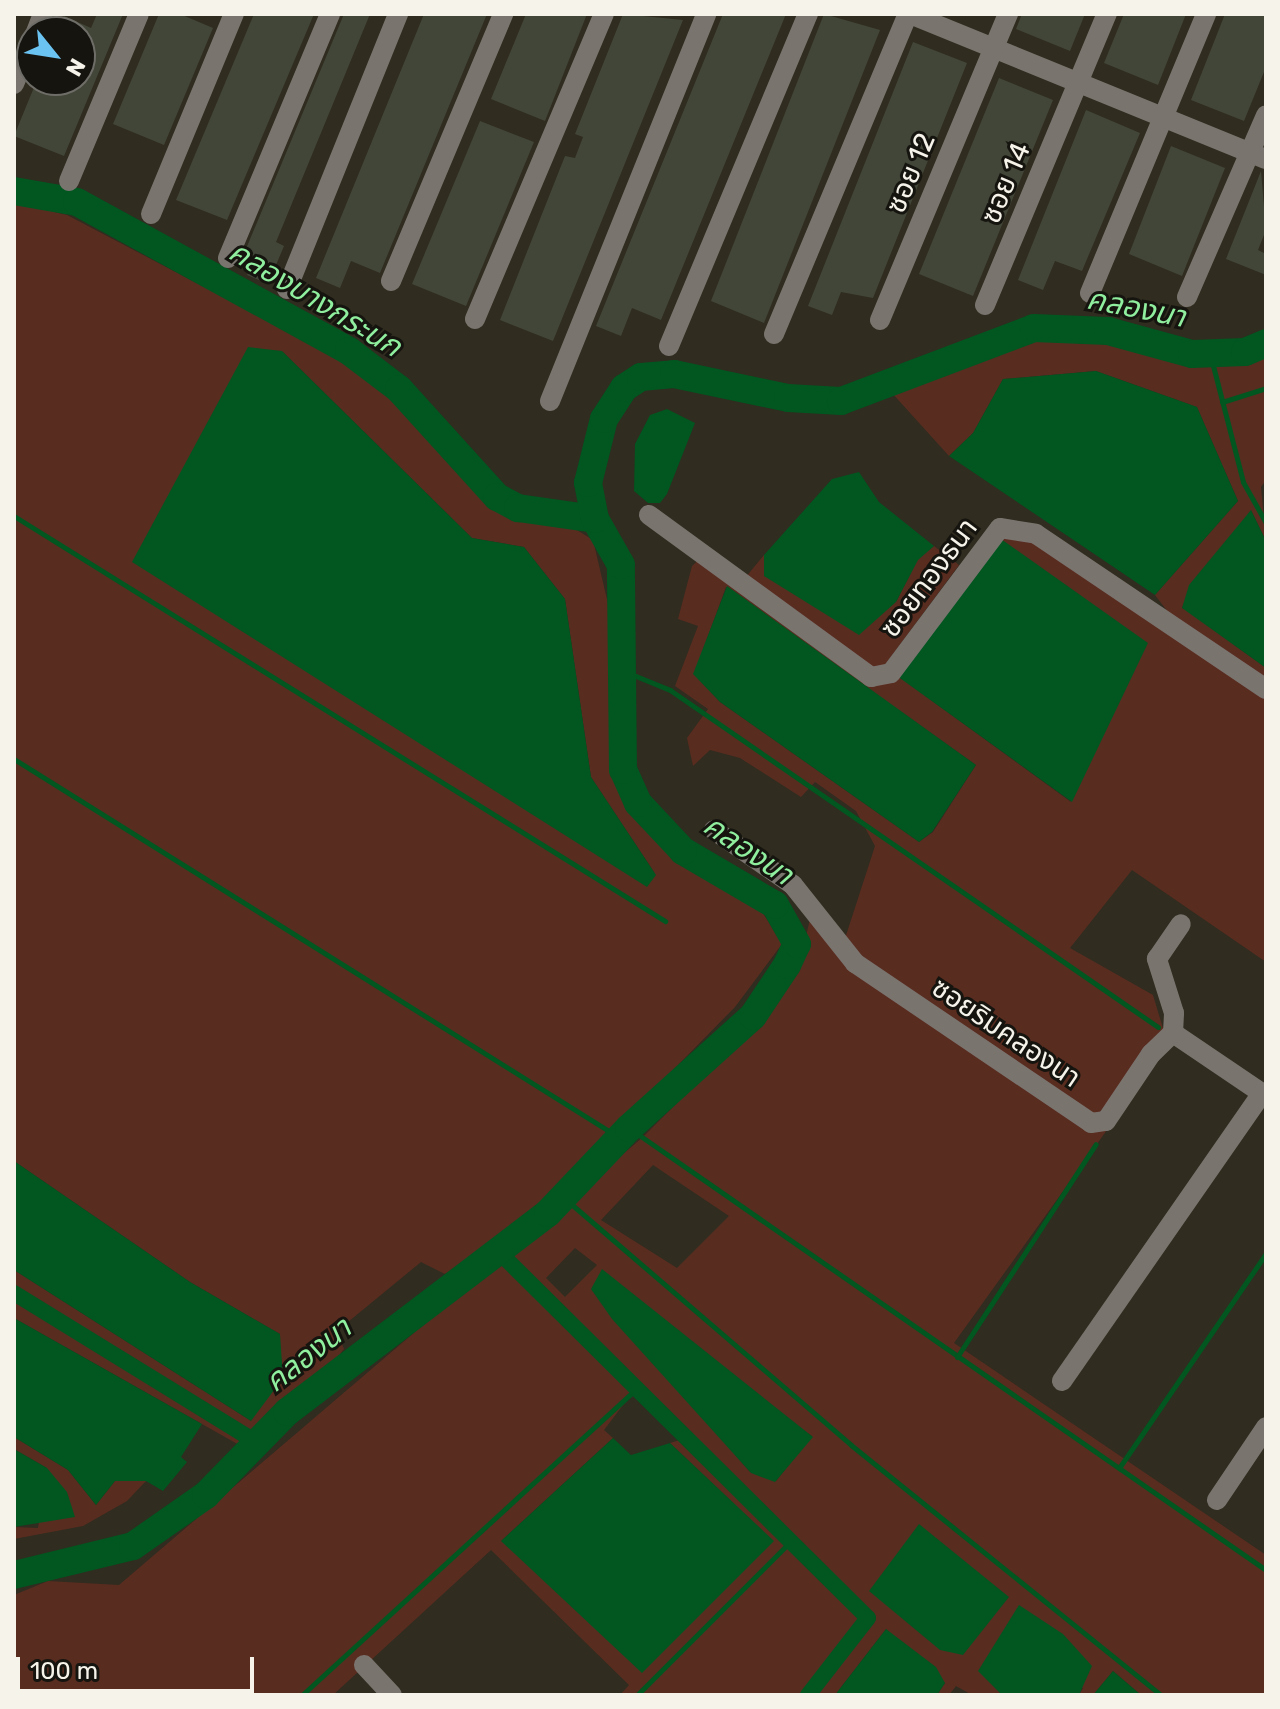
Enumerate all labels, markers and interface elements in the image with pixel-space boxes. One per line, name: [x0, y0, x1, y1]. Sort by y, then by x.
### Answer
north arrow: [16, 16, 96, 96]
text: N: [60, 54, 91, 81]
street label: ซอย 12: [879, 128, 943, 218]
street label: ซอย 14: [974, 138, 1038, 228]
water label: คลองบางกระนก: [222, 233, 408, 365]
water label: คลองนา: [1084, 281, 1188, 335]
street label: ซอยทองธนา: [873, 512, 985, 644]
water label: คลองนา: [697, 807, 799, 893]
street label: ซอยริมคลองนา: [925, 971, 1087, 1095]
water label: คลองนา: [258, 1310, 358, 1400]
scale bar: [20, 1641, 258, 1691]
text: 100 m: [30, 1657, 98, 1685]

